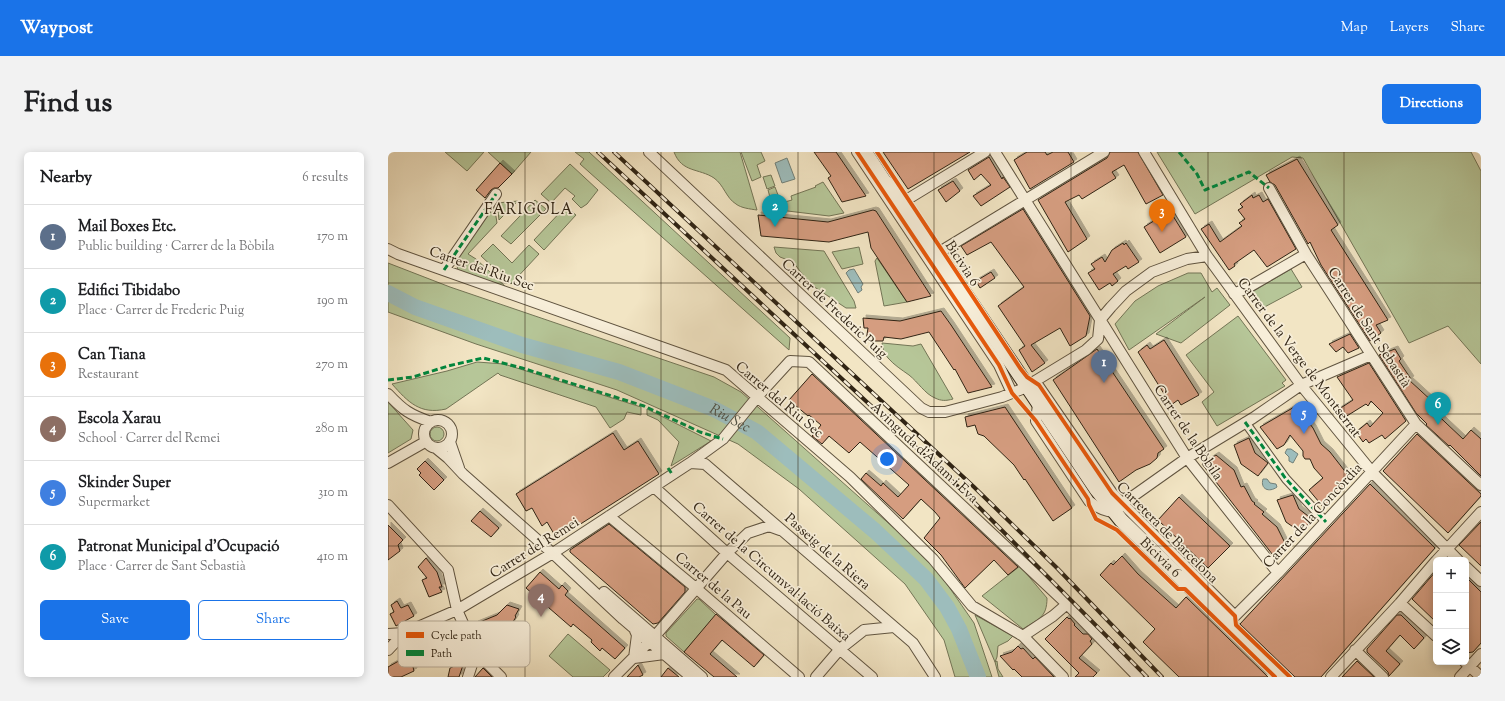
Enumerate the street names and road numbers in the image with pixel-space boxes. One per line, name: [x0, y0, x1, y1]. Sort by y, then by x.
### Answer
street label: Bicivia 6: [939, 237, 984, 291]
street label: Carrer del Riu Sec: [426, 243, 537, 297]
street label: Carrer de Frederic Puig: [776, 255, 891, 364]
street label: Carrer de Sant Sebastià: [1322, 264, 1415, 393]
street label: Carrer de la Verge de Montserrat: [1232, 274, 1365, 442]
street label: Carrer del Riu Sec: [730, 358, 827, 444]
street label: Carrer de la Bòbila: [1148, 381, 1227, 485]
street label: Avinguda d'Adam i Eva: [865, 398, 982, 509]
street label: Carrer de la Concòrdia: [1259, 459, 1368, 573]
street label: Carretera de Barcelona: [1111, 478, 1222, 589]
street label: Carrer de la Circumval·lació Baixa: [687, 498, 855, 647]
street label: Passeig de la Riera: [779, 509, 874, 596]
street label: Carrer del Remei: [487, 513, 584, 584]
street label: Bicivia 6: [1134, 534, 1185, 583]
street label: Carrer de la Pau: [670, 548, 756, 625]

